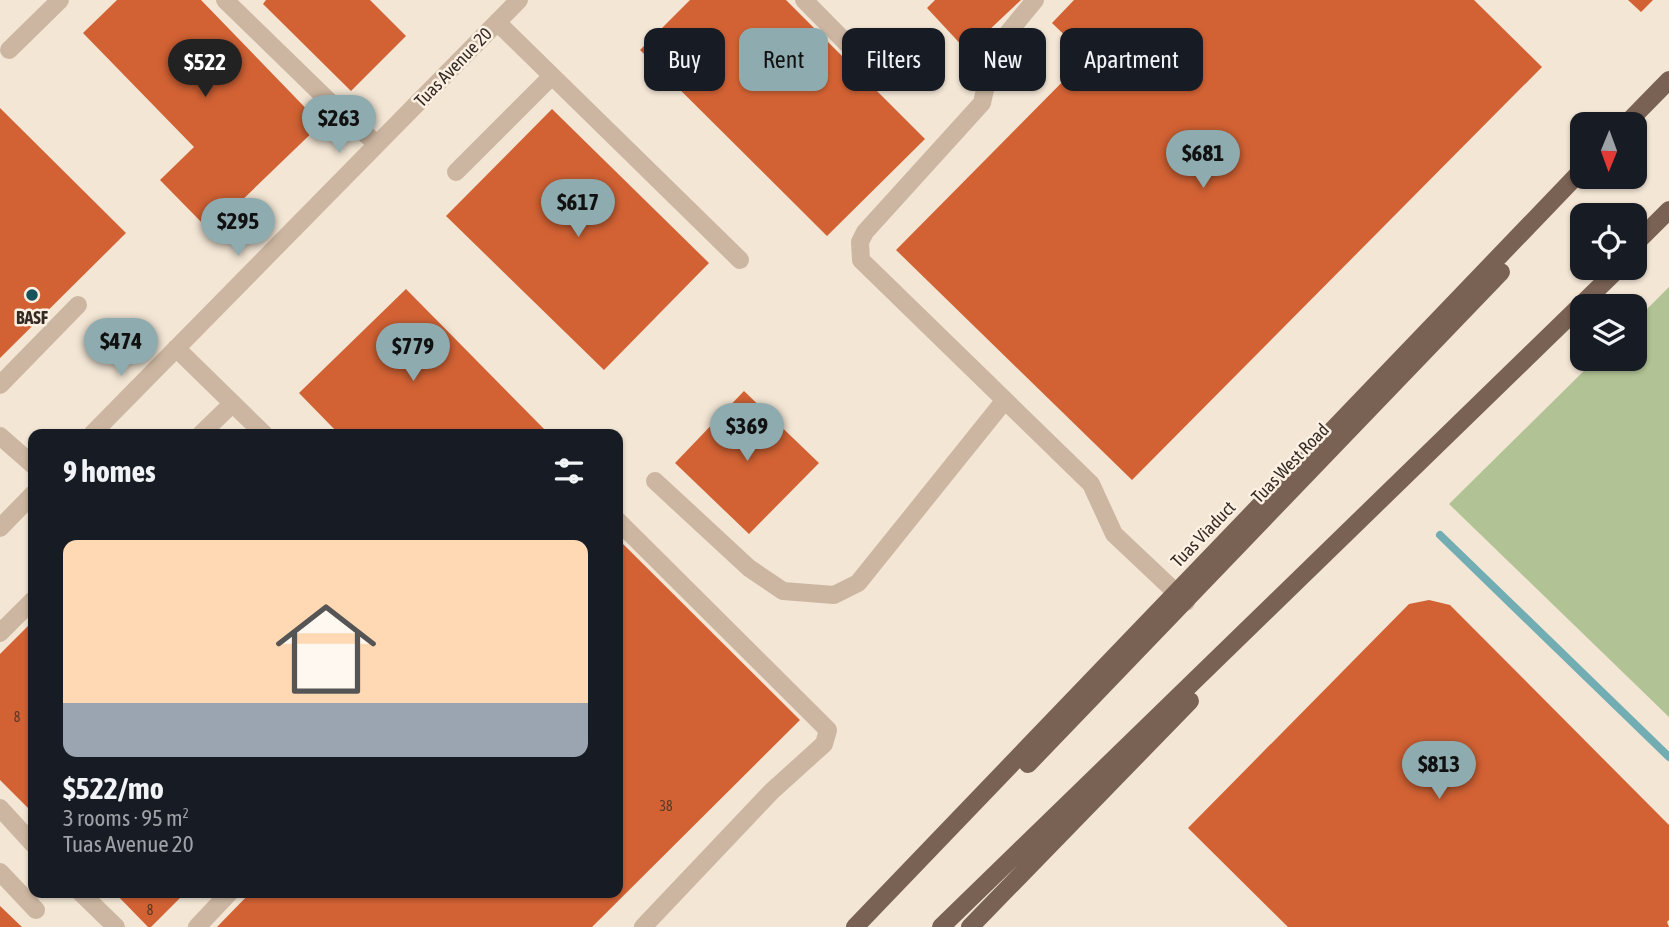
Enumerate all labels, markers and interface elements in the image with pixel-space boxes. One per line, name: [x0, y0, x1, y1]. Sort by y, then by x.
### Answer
street label: Tuas Avenue 20: [410, 23, 496, 111]
chip: Buy: [644, 28, 725, 91]
chip: Rent: [739, 28, 828, 91]
chip: Filters: [842, 28, 945, 91]
chip: New: [959, 28, 1046, 91]
chip: Apartment: [1060, 28, 1203, 91]
pin: $522: [164, 40, 246, 99]
text: $522: [184, 49, 226, 75]
pin: $263: [298, 96, 380, 155]
text: $263: [318, 105, 360, 131]
north arrow: [1570, 112, 1647, 189]
map controls: [1570, 112, 1647, 371]
pin: $681: [1162, 130, 1244, 190]
text: $681: [1182, 140, 1224, 166]
pin: $617: [537, 180, 619, 239]
text: $617: [557, 189, 599, 215]
pin: $295: [197, 198, 279, 258]
button: locate: [1570, 203, 1647, 280]
text: $295: [217, 208, 259, 234]
marker: BASF: [24, 287, 40, 303]
button: layers: [1570, 294, 1647, 371]
place label: BASF: [16, 307, 48, 328]
pin: $474: [80, 318, 162, 378]
pin: $779: [372, 324, 454, 383]
text: $474: [100, 328, 142, 354]
text: $779: [392, 333, 434, 359]
pin: $369: [706, 404, 788, 463]
text: $369: [726, 413, 768, 439]
street label: Tuas West Road: [1247, 419, 1333, 507]
icon: filters: [550, 452, 588, 490]
text: 9 homes: [63, 454, 156, 488]
street label: Tuas Viaduct: [1167, 497, 1239, 571]
icon: home: [263, 586, 389, 712]
house number: 8: [14, 709, 21, 725]
pin: $813: [1398, 742, 1480, 801]
text: $813: [1418, 751, 1460, 777]
text: $522/mo: [63, 771, 164, 805]
house number: 38: [659, 798, 673, 814]
text: 3 rooms · 95 m²: [63, 805, 189, 831]
text: Tuas Avenue 20: [63, 831, 193, 857]
house number: 8: [147, 902, 154, 918]

